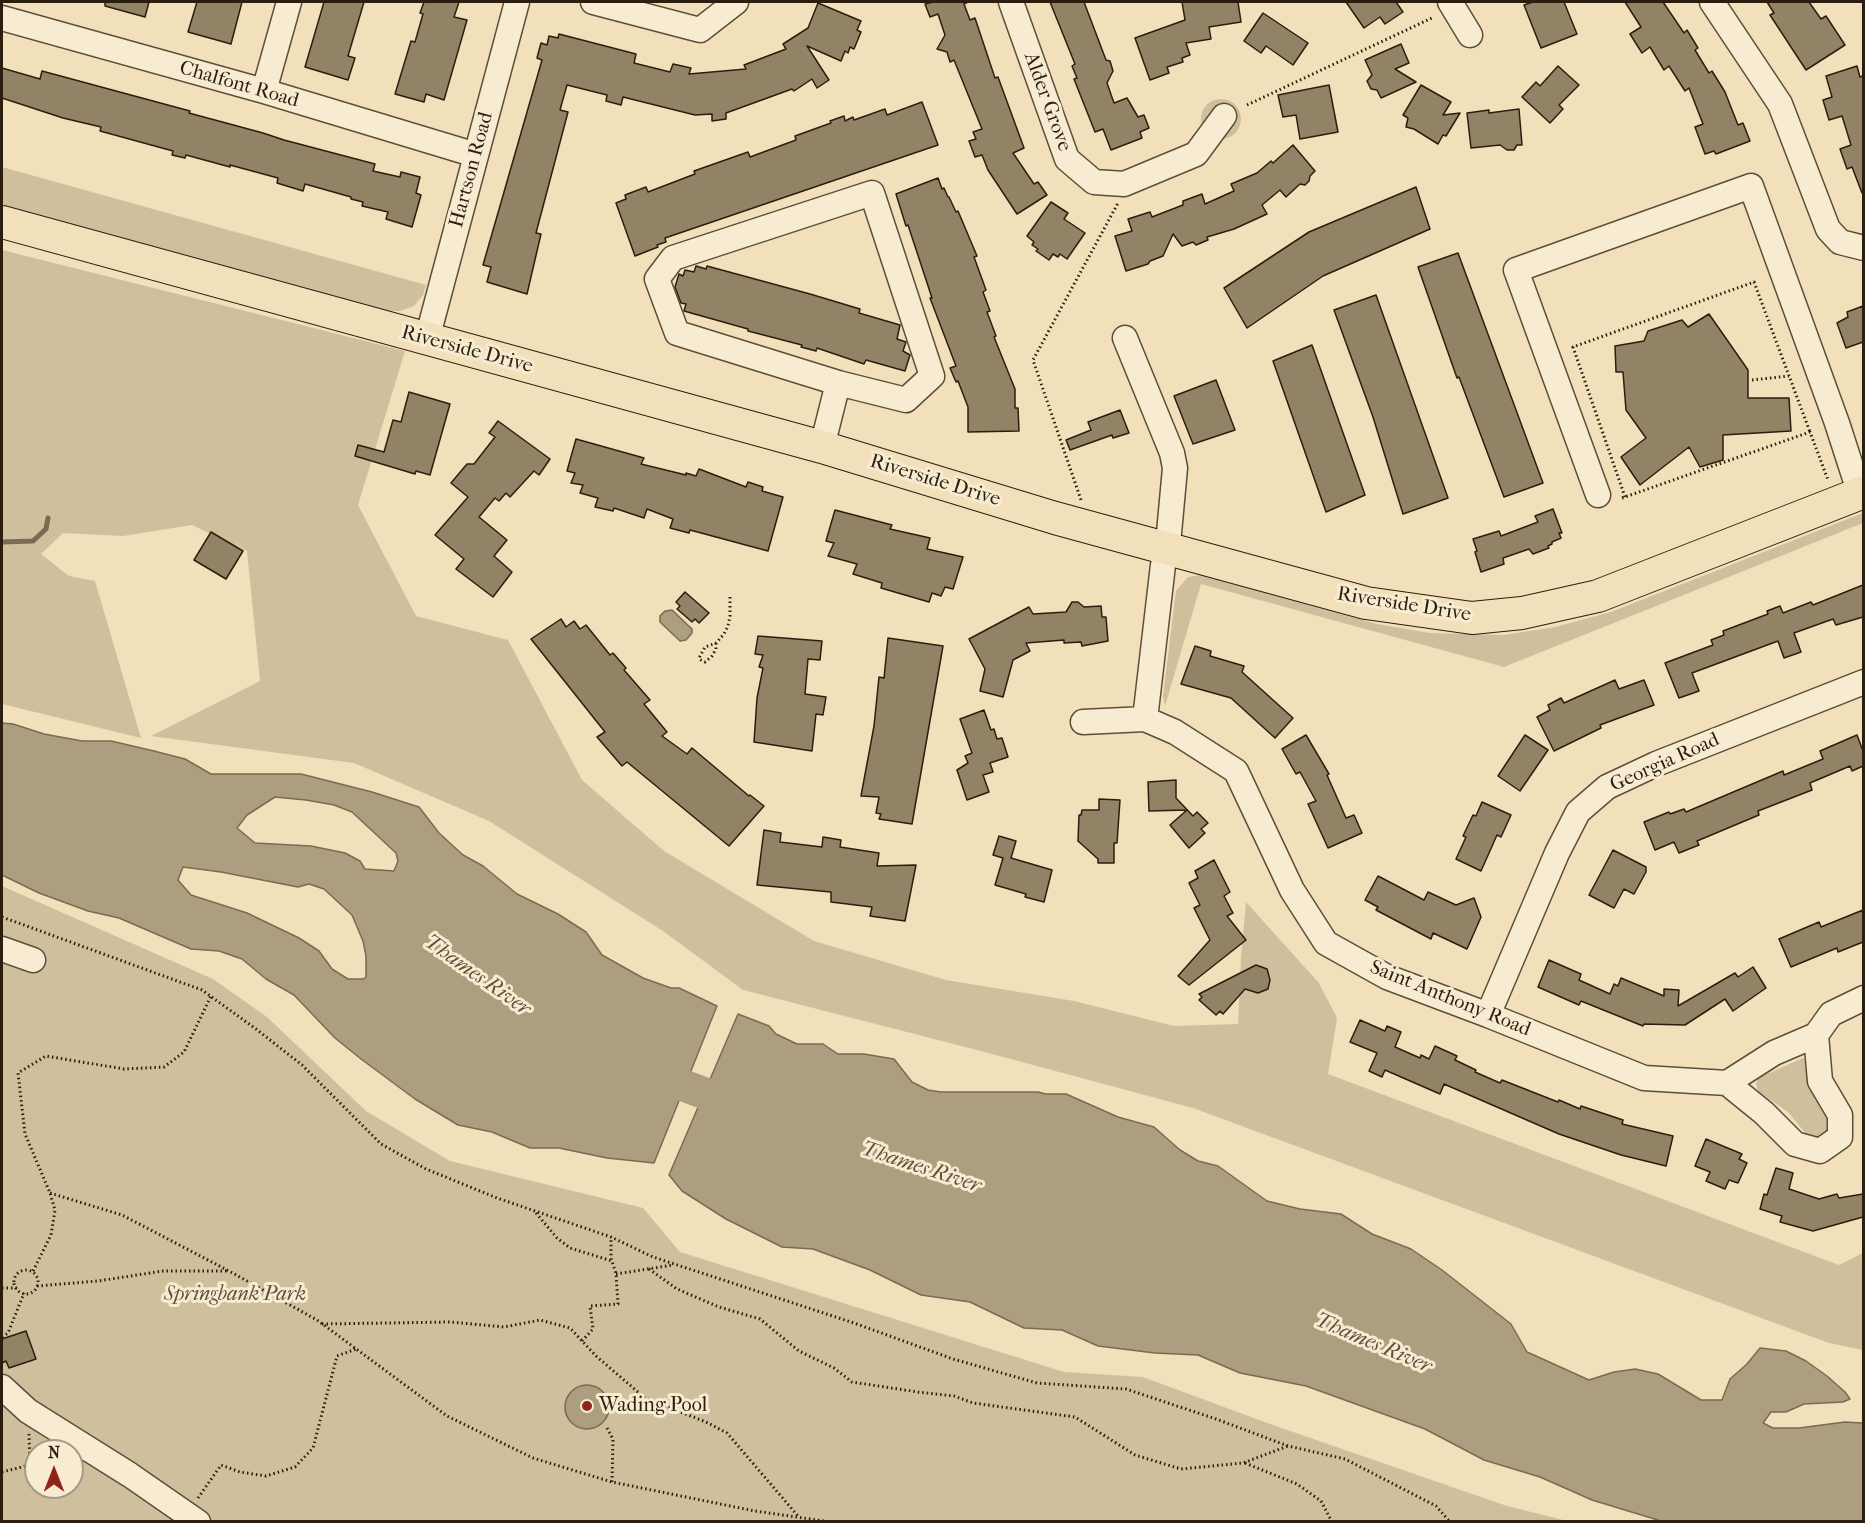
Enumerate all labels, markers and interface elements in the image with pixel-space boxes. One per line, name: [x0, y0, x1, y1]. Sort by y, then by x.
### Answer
street label: Alder Grove: [1018, 49, 1076, 155]
street label: Chalfont Road: [177, 56, 301, 114]
street label: Hartson Road: [445, 110, 499, 230]
street label: Riverside Drive: [399, 321, 535, 379]
street label: Riverside Drive: [867, 450, 1003, 512]
street label: Riverside Drive: [1335, 583, 1473, 627]
street label: Georgia Road: [1607, 728, 1723, 798]
water label: Thames River: [419, 930, 535, 1022]
street label: Saint Anthony Road: [1366, 956, 1534, 1042]
water label: Thames River: [858, 1137, 984, 1199]
park label: Springbank Park: [164, 1283, 306, 1307]
water label: Thames River: [1311, 1308, 1435, 1380]
place label: Wading Pool: [599, 1394, 707, 1418]
marker: Wading Pool: [580, 1399, 594, 1413]
north arrow: [24, 1439, 84, 1499]
text: N: [48, 1443, 60, 1462]

